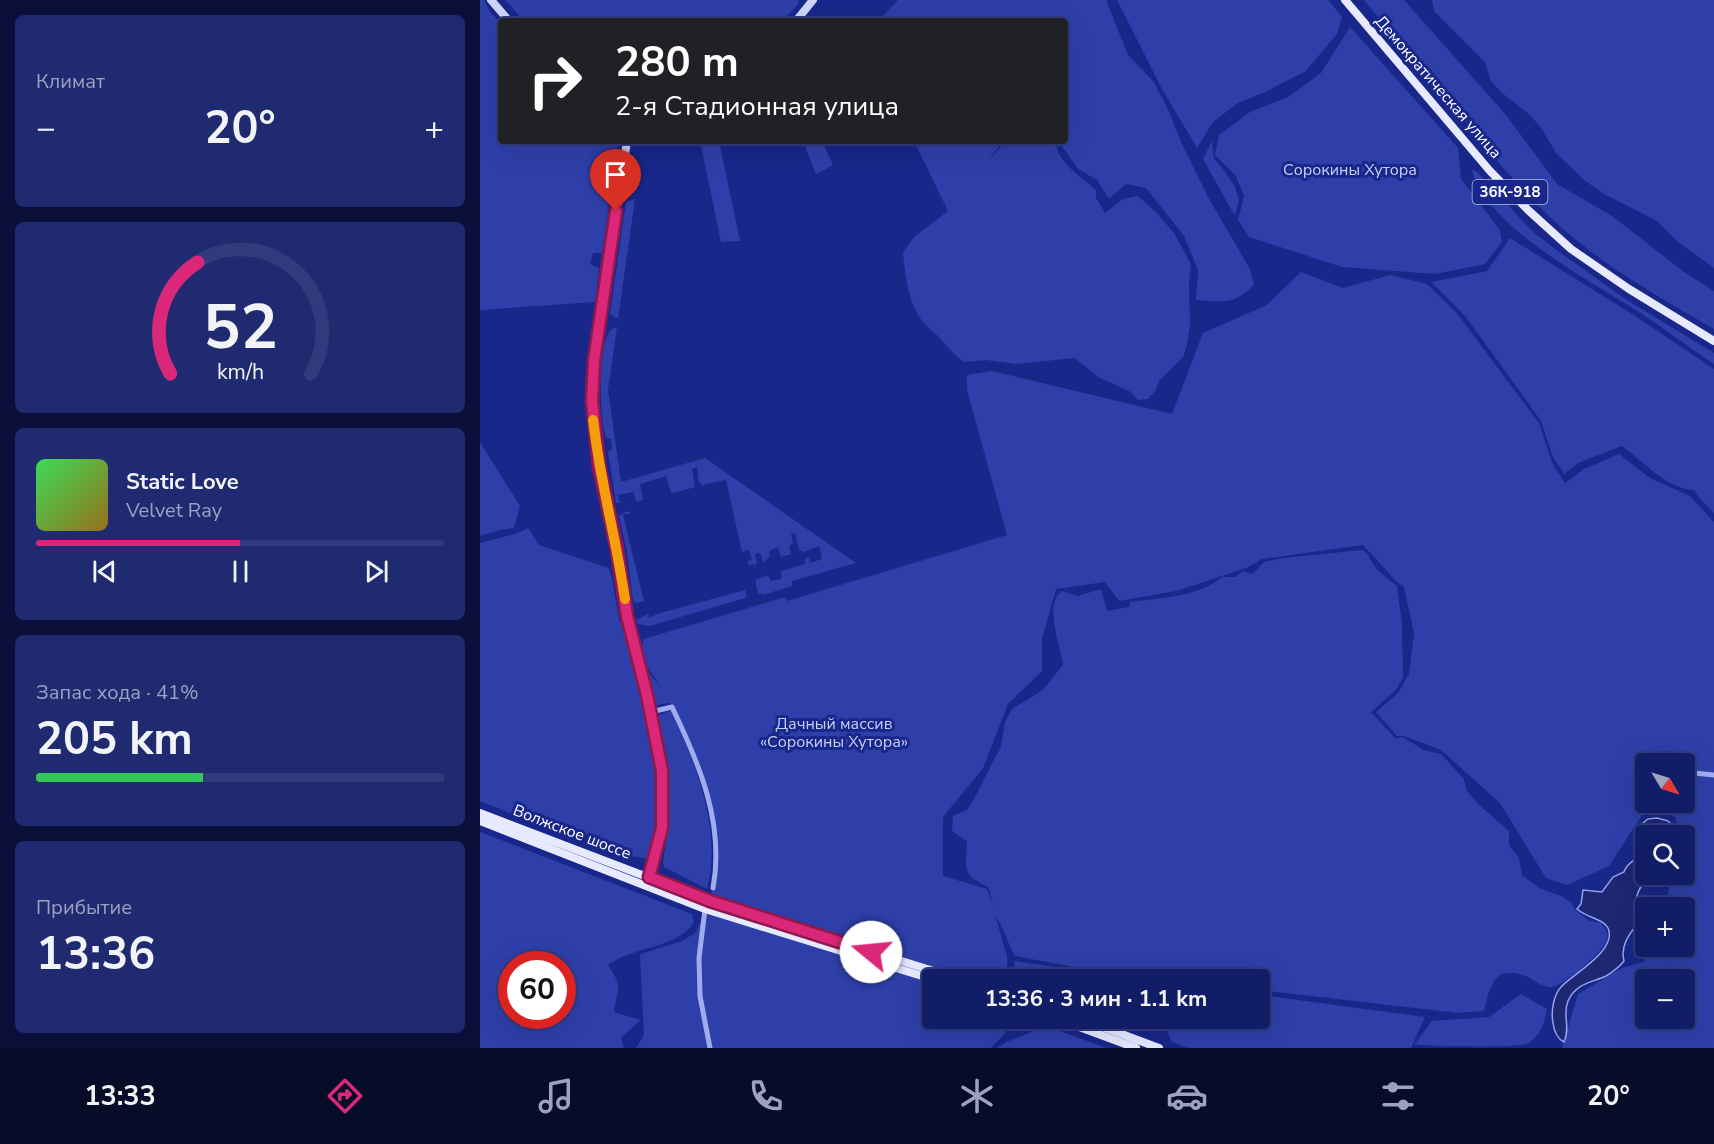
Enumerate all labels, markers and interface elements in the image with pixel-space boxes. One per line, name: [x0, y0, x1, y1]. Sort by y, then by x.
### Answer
street label: Демократическая улица: [1370, 11, 1506, 163]
text: 280 m: [615, 34, 739, 91]
icon: right: [516, 42, 594, 120]
text: Климат: [36, 68, 105, 95]
text: 2-я Стадионная улица: [615, 88, 899, 125]
text: 20°: [204, 98, 276, 159]
text: −: [36, 106, 56, 151]
text: +: [424, 106, 444, 151]
pin: [590, 149, 641, 211]
icon: arrive: [599, 158, 632, 191]
park label: Сорокины Хутора: [1283, 159, 1417, 181]
road number: 36К-918: [1472, 180, 1548, 204]
text: 52: [203, 286, 277, 371]
text: km/h: [216, 358, 264, 388]
text: Static Love: [126, 467, 239, 497]
text: Velvet Ray: [126, 497, 222, 524]
icon: previous: [88, 555, 121, 588]
icon: pause: [224, 555, 257, 588]
icon: next: [360, 555, 393, 588]
text: Запас хода · 41%: [36, 679, 199, 706]
text: 205 km: [36, 709, 193, 770]
park label: Дачный массив «Сорокины Хутора»: [760, 713, 908, 753]
north arrow: [1635, 753, 1695, 813]
map controls: [1635, 753, 1695, 1029]
street label: Волжское шоссе: [510, 799, 634, 865]
button: search: [1635, 825, 1695, 885]
text: Прибытие: [36, 894, 132, 921]
button: +: [1635, 897, 1695, 957]
position arrow: [839, 920, 903, 984]
text: 13:36: [36, 924, 155, 985]
speed limit sign: 60: [498, 951, 576, 1029]
button: −: [1635, 969, 1695, 1029]
text: 13:36 · 3 мин · 1.1 km: [985, 984, 1207, 1014]
icon: directions: [324, 1075, 366, 1117]
icon: music: [535, 1075, 577, 1117]
icon: phone: [745, 1075, 787, 1117]
icon: climate: [956, 1075, 998, 1117]
icon: car: [1166, 1075, 1208, 1117]
icon: filters: [1377, 1075, 1419, 1117]
text: 13:33: [84, 1078, 156, 1115]
text: 20°: [1587, 1078, 1630, 1115]

